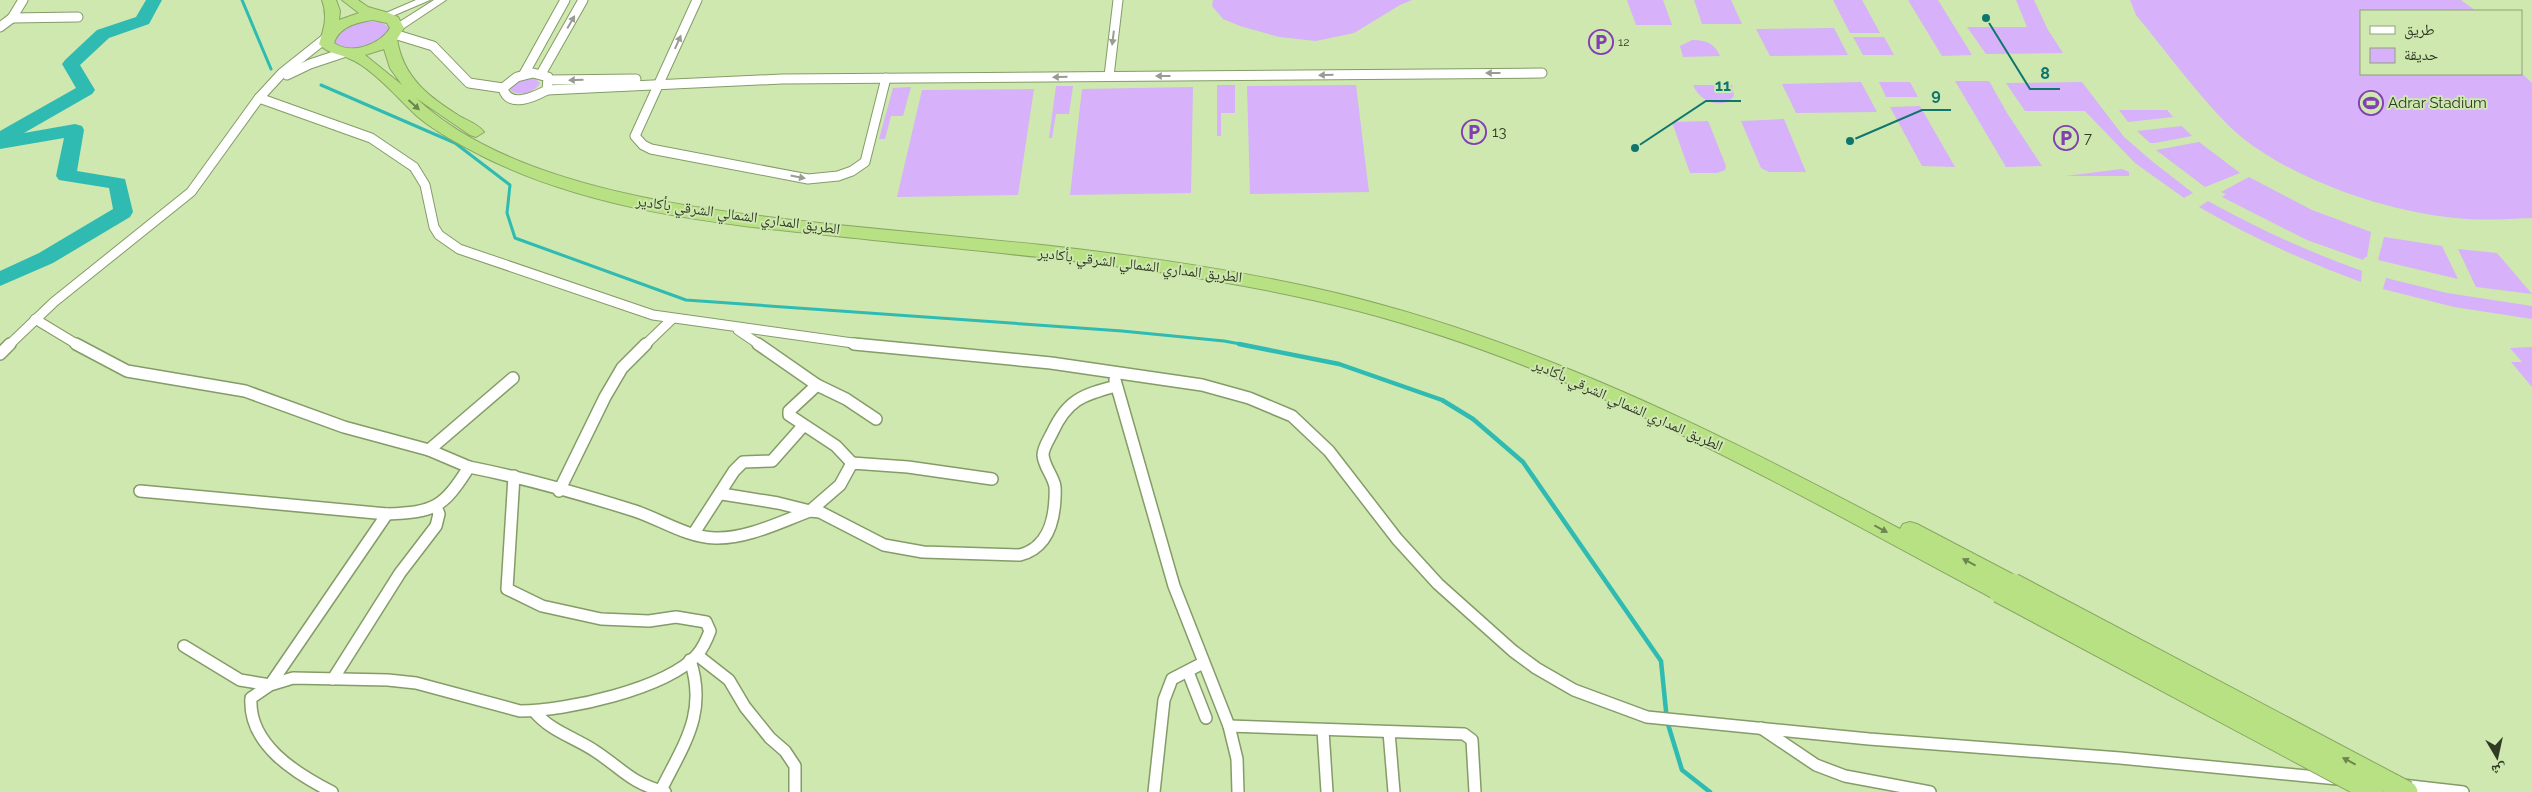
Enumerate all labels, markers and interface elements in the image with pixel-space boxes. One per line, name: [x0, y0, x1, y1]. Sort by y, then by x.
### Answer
legend: [2360, 10, 2522, 75]
one-way arrow: [567, 14, 575, 29]
text: طريق: [2404, 21, 2435, 40]
parking icon: 12: [1588, 29, 1614, 55]
one-way arrow: [1109, 30, 1117, 46]
one-way arrow: [674, 35, 682, 49]
place label: 12: [1618, 35, 1629, 49]
text: حديقة: [2404, 46, 2439, 64]
callout: 8: [2030, 58, 2060, 89]
text: 8: [2040, 64, 2050, 83]
one-way arrow: [1485, 69, 1501, 77]
callout: 11: [1706, 70, 1741, 101]
one-way arrow: [1318, 71, 1334, 79]
one-way arrow: [1155, 72, 1171, 80]
one-way arrow: [1052, 73, 1068, 81]
one-way arrow: [568, 76, 584, 84]
text: 11: [1715, 76, 1731, 95]
callout: 9: [1922, 79, 1951, 110]
text: 9: [1931, 85, 1941, 104]
sports icon: Adrar Stadium: [2358, 90, 2384, 116]
place label: Adrar Stadium: [2388, 94, 2487, 112]
one-way arrow: [407, 100, 420, 111]
parking icon: 13: [1461, 119, 1487, 145]
place label: 13: [1492, 123, 1506, 141]
parking icon: 7: [2053, 125, 2079, 151]
place label: 7: [2084, 129, 2092, 147]
one-way arrow: [790, 173, 806, 181]
street label: الطريق المداري الشمالي الشرقي بأكادير: [633, 192, 841, 241]
street label: الطريق المداري الشمالي الشرقي بأكادير: [1035, 243, 1243, 289]
street label: الطريق المداري الشمالي الشرقي بأكادير: [1528, 354, 1726, 458]
one-way arrow: [1874, 525, 1888, 534]
one-way arrow: [1963, 557, 1976, 566]
north arrow: [2472, 732, 2522, 782]
one-way arrow: [2341, 757, 2356, 765]
text: ش: [2490, 760, 2508, 779]

